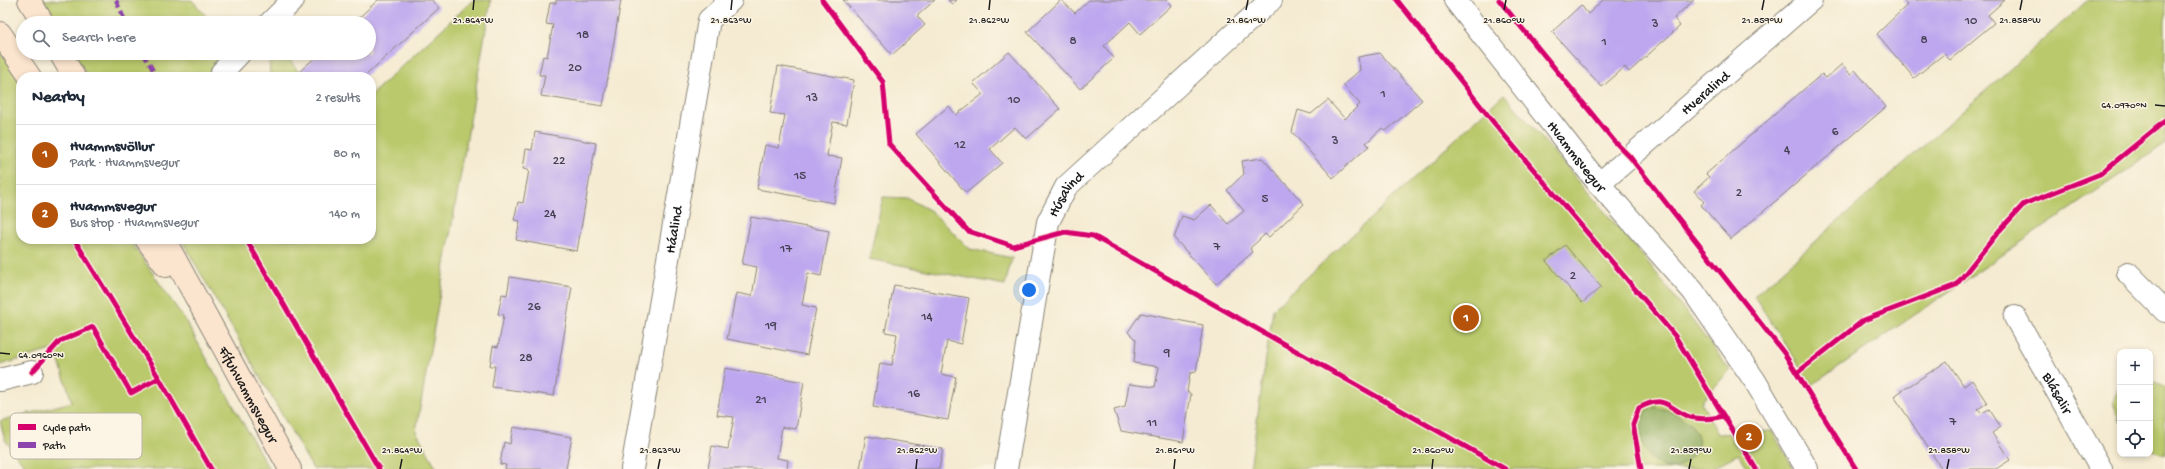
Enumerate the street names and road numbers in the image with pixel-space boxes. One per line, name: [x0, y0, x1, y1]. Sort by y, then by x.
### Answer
street label: Hveralind: [1678, 67, 1735, 120]
street label: Hvammsvegur: [1542, 118, 1610, 198]
street label: Húsalind: [1045, 167, 1089, 220]
street label: Háalind: [662, 204, 688, 255]
street label: Fífuhvammsvegur: [213, 343, 282, 448]
street label: Blásalir: [2037, 369, 2076, 419]

